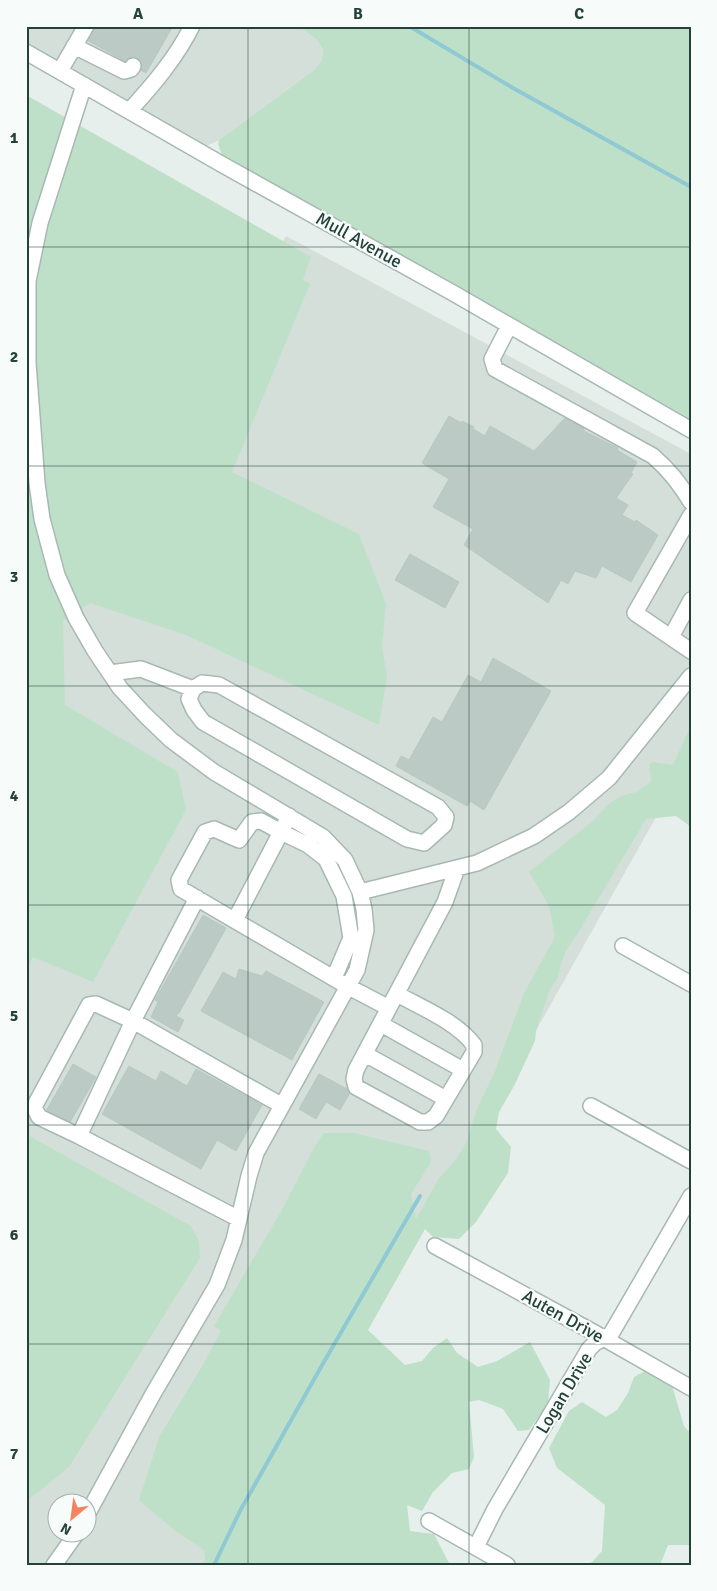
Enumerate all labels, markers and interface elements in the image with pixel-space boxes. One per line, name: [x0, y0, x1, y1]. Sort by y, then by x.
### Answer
text: A: [133, 4, 144, 24]
text: B: [353, 4, 363, 24]
text: C: [574, 4, 584, 24]
text: 1: [10, 128, 19, 148]
street label: Mull Avenue: [312, 207, 406, 273]
text: 2: [10, 347, 18, 367]
text: 3: [10, 567, 18, 587]
text: 4: [10, 786, 19, 806]
text: 5: [10, 1006, 18, 1026]
text: 6: [10, 1225, 19, 1245]
street label: Auten Drive: [518, 1285, 608, 1347]
street label: Logan Drive: [531, 1348, 597, 1438]
text: 7: [10, 1444, 19, 1464]
north arrow: [48, 1494, 98, 1544]
text: N: [58, 1519, 74, 1539]

